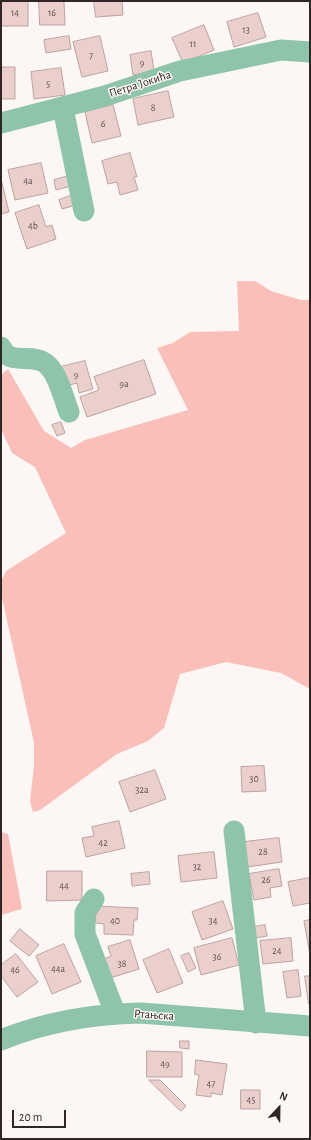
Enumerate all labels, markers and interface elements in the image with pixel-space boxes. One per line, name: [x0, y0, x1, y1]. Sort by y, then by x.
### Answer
house number: 14: [11, 7, 19, 19]
house number: 16: [48, 7, 56, 19]
house number: 13: [242, 24, 250, 36]
house number: 11: [190, 38, 196, 50]
house number: 7: [89, 50, 93, 62]
house number: 9: [140, 57, 144, 69]
street label: Петра Јокића: [107, 67, 173, 101]
house number: 5: [46, 78, 50, 90]
house number: 8: [151, 102, 155, 114]
house number: 6: [101, 118, 105, 130]
house number: 4a: [23, 175, 33, 187]
house number: 4b: [28, 220, 38, 232]
house number: 9: [74, 369, 78, 381]
house number: 9a: [119, 378, 129, 390]
house number: 30: [249, 773, 259, 785]
house number: 32a: [135, 784, 149, 796]
house number: 42: [98, 837, 108, 849]
house number: 28: [258, 846, 268, 858]
house number: 32: [193, 861, 201, 873]
house number: 26: [261, 874, 271, 886]
house number: 44: [59, 880, 69, 892]
house number: 40: [110, 915, 120, 927]
house number: 34: [209, 915, 217, 927]
house number: 24: [272, 945, 282, 957]
house number: 36: [213, 951, 221, 963]
house number: 38: [118, 958, 126, 970]
house number: 44a: [51, 963, 65, 975]
house number: 46: [10, 964, 20, 976]
street label: Ртањска: [133, 1006, 175, 1024]
house number: 49: [160, 1058, 170, 1070]
house number: 47: [207, 1078, 215, 1090]
north arrow: [259, 1088, 299, 1128]
text: N: [278, 1090, 289, 1103]
house number: 45: [247, 1094, 255, 1106]
scale bar: [14, 1102, 68, 1128]
text: 20 m: [19, 1111, 42, 1123]

